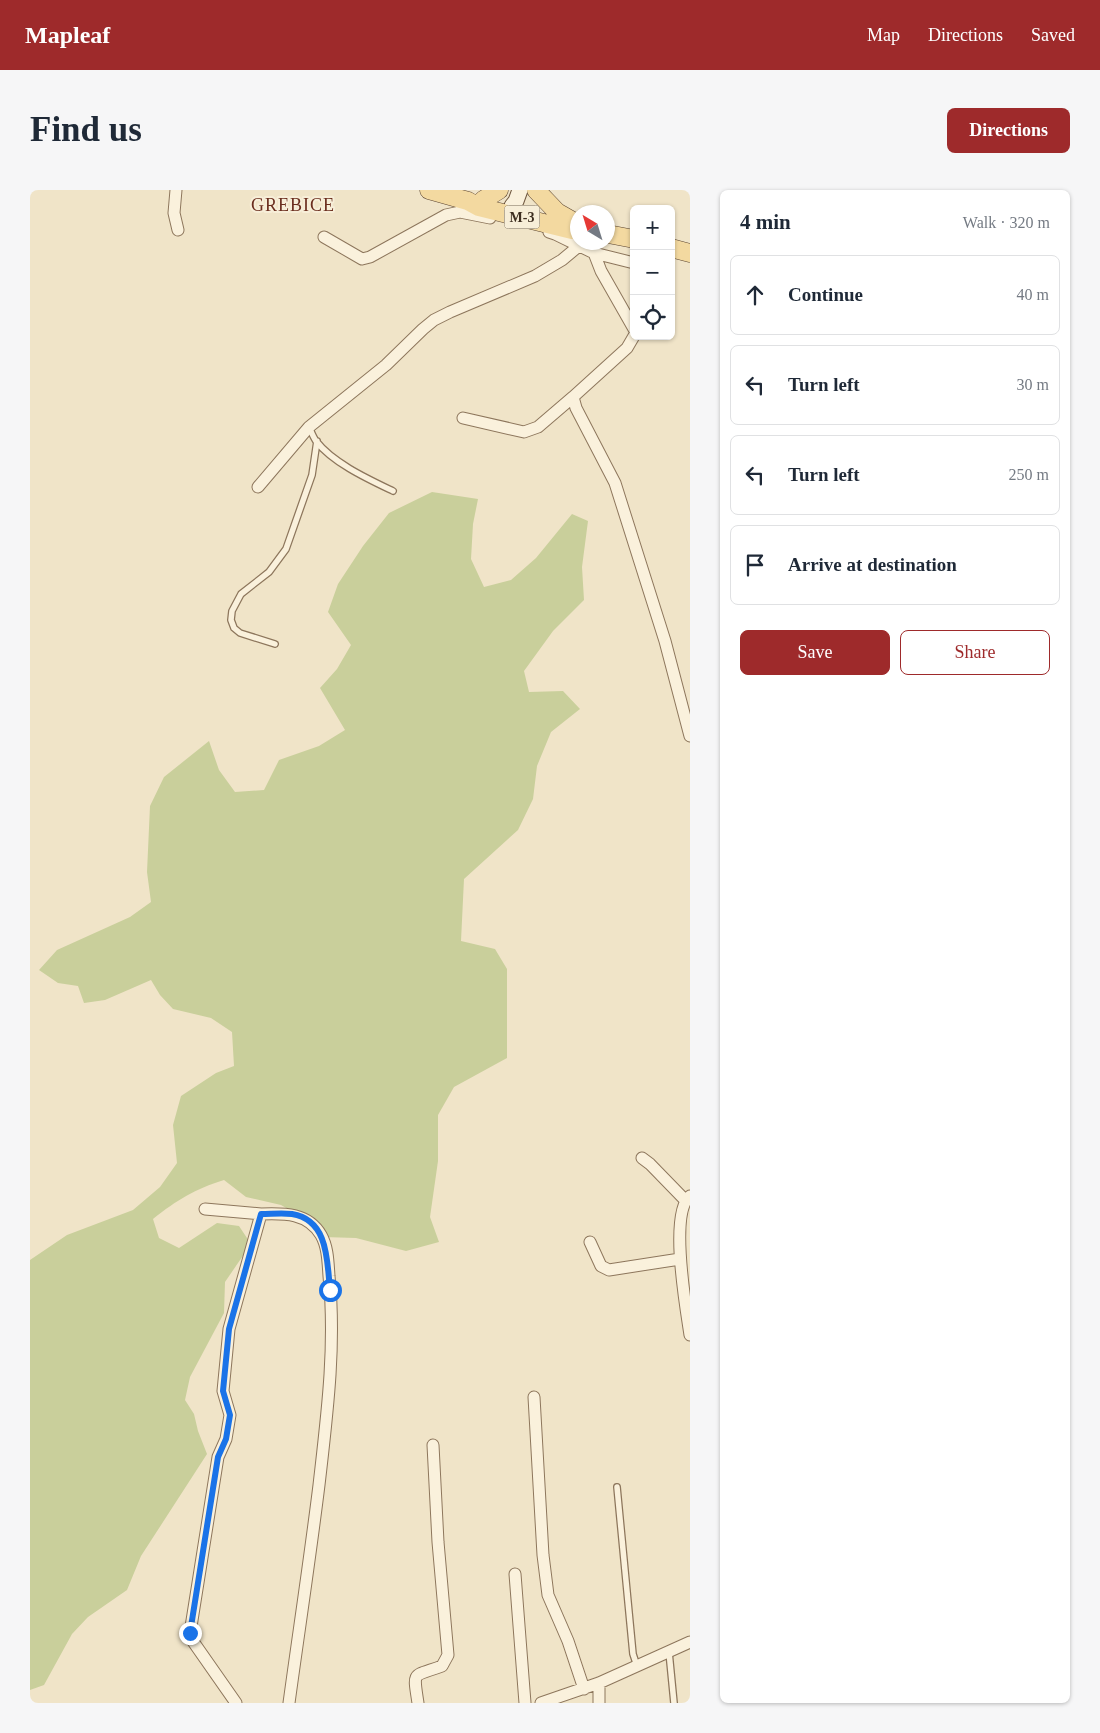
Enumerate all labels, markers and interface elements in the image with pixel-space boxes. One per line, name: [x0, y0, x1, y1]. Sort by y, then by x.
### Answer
text: Mapleaf: [25, 22, 110, 48]
text: Map: [867, 25, 900, 45]
text: Directions: [928, 25, 1003, 45]
text: Saved: [1031, 25, 1075, 45]
button: Directions: [947, 108, 1070, 153]
text: Find us: [30, 110, 142, 149]
district label: GREBICE: [251, 195, 335, 215]
north arrow: [570, 205, 615, 250]
map controls: [630, 205, 675, 340]
button: +: [630, 205, 675, 250]
road number: M-3: [504, 206, 540, 228]
text: 4 min: [740, 210, 791, 234]
text: Walk · 320 m: [963, 214, 1050, 231]
button: −: [630, 250, 675, 295]
icon: ahead: [741, 281, 769, 309]
text: Continue: [788, 284, 863, 305]
text: 40 m: [1017, 286, 1049, 303]
button: locate: [630, 295, 675, 340]
icon: left: [741, 371, 769, 399]
text: Turn left: [788, 374, 860, 395]
text: 30 m: [1017, 376, 1049, 393]
icon: left: [741, 461, 769, 489]
text: Turn left: [788, 464, 860, 485]
text: 250 m: [1009, 466, 1049, 483]
icon: arrive: [741, 551, 769, 579]
text: Arrive at destination: [788, 554, 957, 575]
button: Save: [740, 630, 890, 675]
button: Share: [900, 630, 1050, 675]
route start: [319, 1279, 342, 1302]
route end: [179, 1622, 202, 1645]

